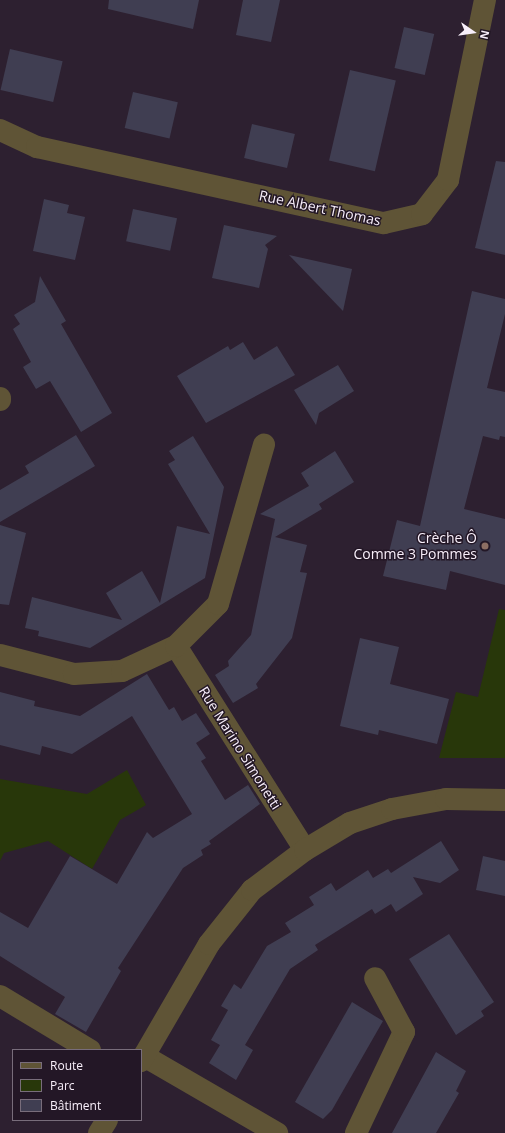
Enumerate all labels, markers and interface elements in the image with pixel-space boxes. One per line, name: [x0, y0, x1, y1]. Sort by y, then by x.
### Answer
north arrow: [453, 12, 493, 52]
text: N: [477, 29, 493, 41]
street label: Rue Albert Thomas: [258, 187, 382, 229]
place label: Crèche Ô Comme 3 Pommes: [353, 530, 477, 562]
marker: Crèche Ô Comme 3 Pommes: [480, 541, 490, 551]
street label: Rue Marino Simonetti: [195, 684, 285, 812]
legend: [12, 1049, 142, 1121]
text: Route: [50, 1057, 83, 1074]
text: Parc: [50, 1077, 75, 1094]
text: Bâtiment: [50, 1097, 101, 1114]

